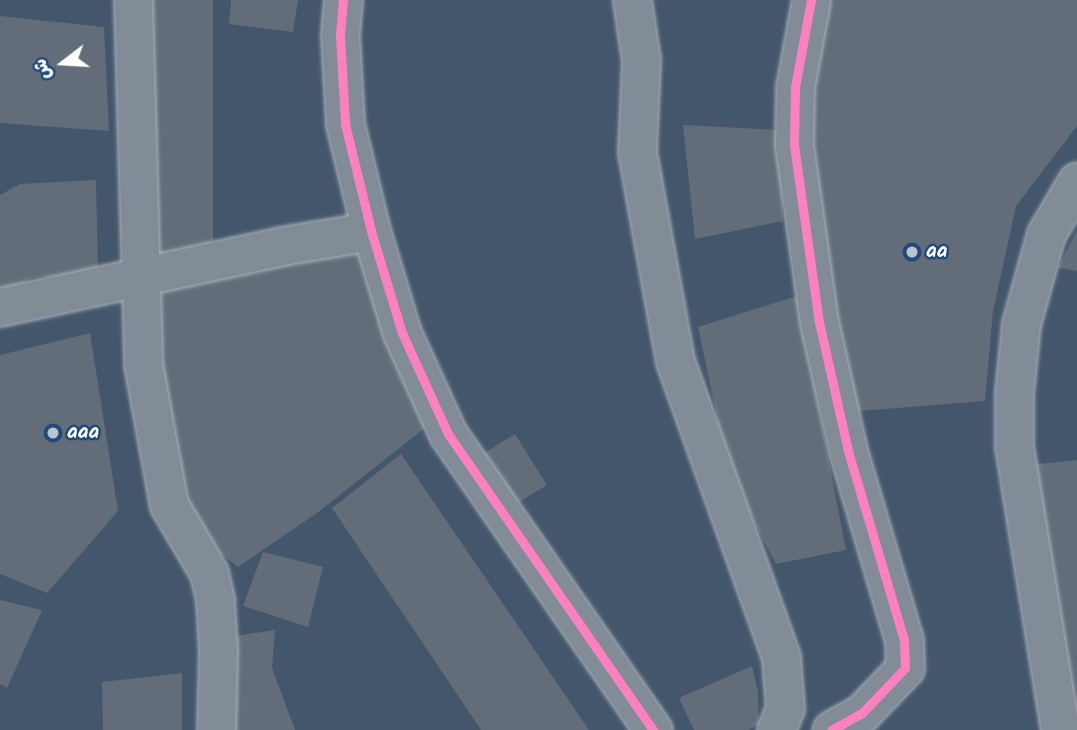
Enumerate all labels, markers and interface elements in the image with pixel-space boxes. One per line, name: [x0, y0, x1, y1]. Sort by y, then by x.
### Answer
north arrow: [28, 28, 98, 98]
text: ش: [26, 55, 60, 84]
place label: aa: [926, 239, 947, 265]
marker: aa: [904, 244, 920, 260]
place label: aaa: [67, 420, 99, 446]
marker: aaa: [45, 425, 61, 441]

